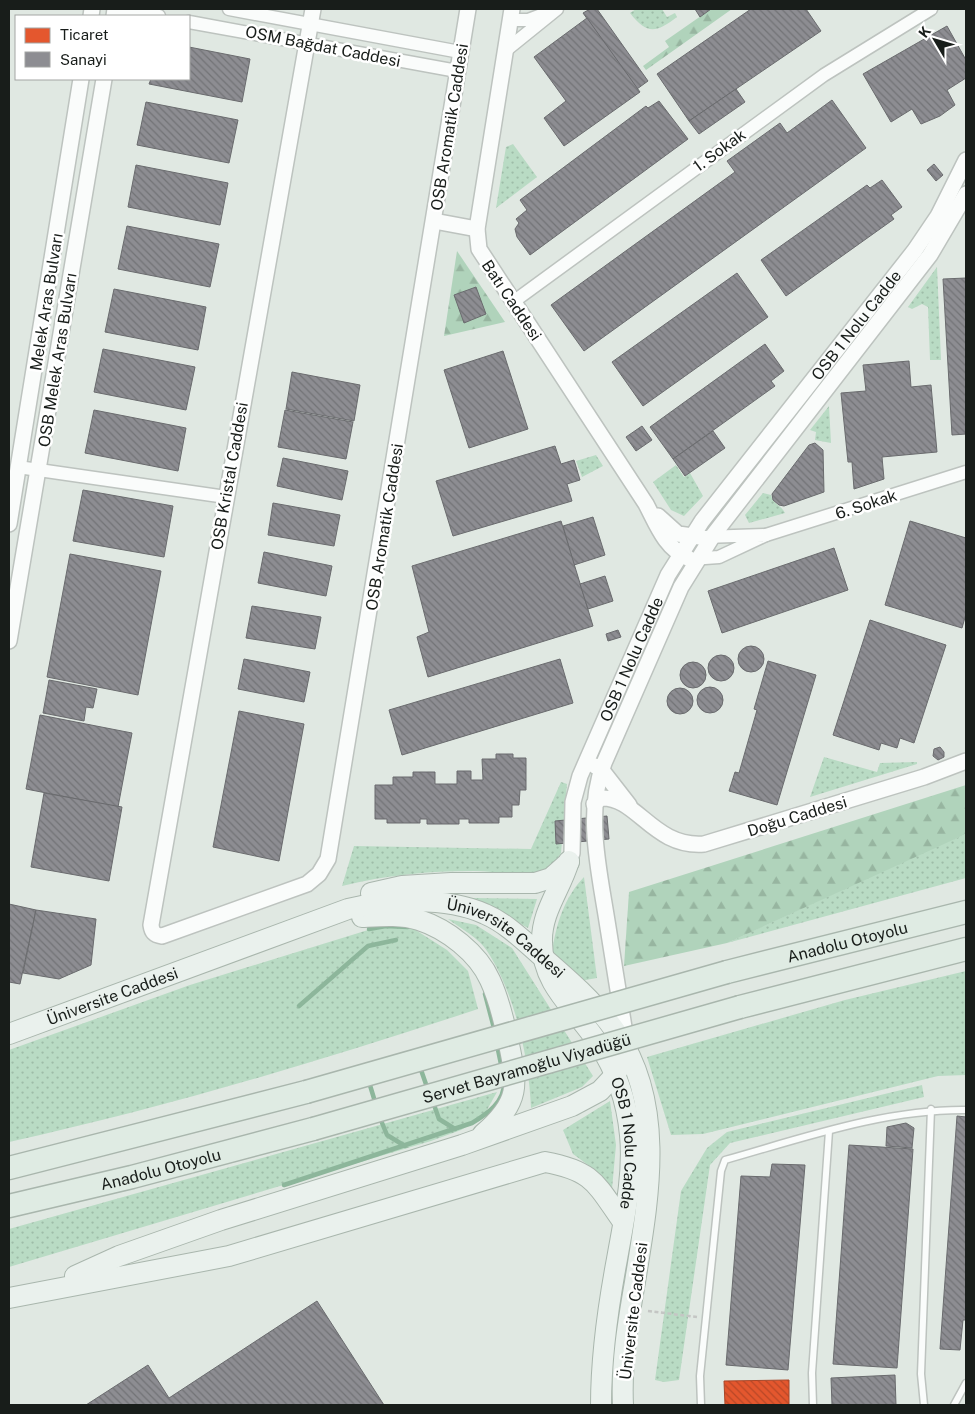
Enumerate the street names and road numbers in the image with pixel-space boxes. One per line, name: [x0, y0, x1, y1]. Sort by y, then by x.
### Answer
street label: OSM Bağdat Caddesi: [244, 22, 402, 71]
street label: OSB Aromatik Caddesi: [427, 42, 472, 212]
street label: 1. Sokak: [689, 125, 749, 176]
street label: Melek Aras Bulvarı: [26, 232, 67, 372]
street label: Batı Caddesi: [478, 256, 545, 344]
street label: OSB 1 Nolu Cadde: [808, 267, 905, 384]
street label: OSB Melek Aras Bulvarı: [34, 272, 81, 448]
street label: OSB Kristal Caddesi: [207, 401, 252, 551]
street label: OSB Aromatik Caddesi: [362, 442, 407, 612]
street label: 6. Sokak: [833, 486, 899, 523]
street label: OSB 1 Nolu Cadde: [596, 594, 667, 725]
street label: Doğu Caddesi: [745, 792, 849, 841]
street label: Üniversite Caddesi: [445, 893, 569, 982]
street label: Anadolu Otoyolu: [785, 918, 910, 967]
street label: Üniversite Caddesi: [44, 964, 181, 1029]
street label: Servet Bayramoğlu Viyadüğü: [420, 1030, 633, 1107]
street label: OSB 1 Nolu Cadde: [607, 1074, 640, 1211]
street label: Anadolu Otoyolu: [99, 1145, 223, 1194]
street label: Üniversite Caddesi: [615, 1241, 651, 1381]

